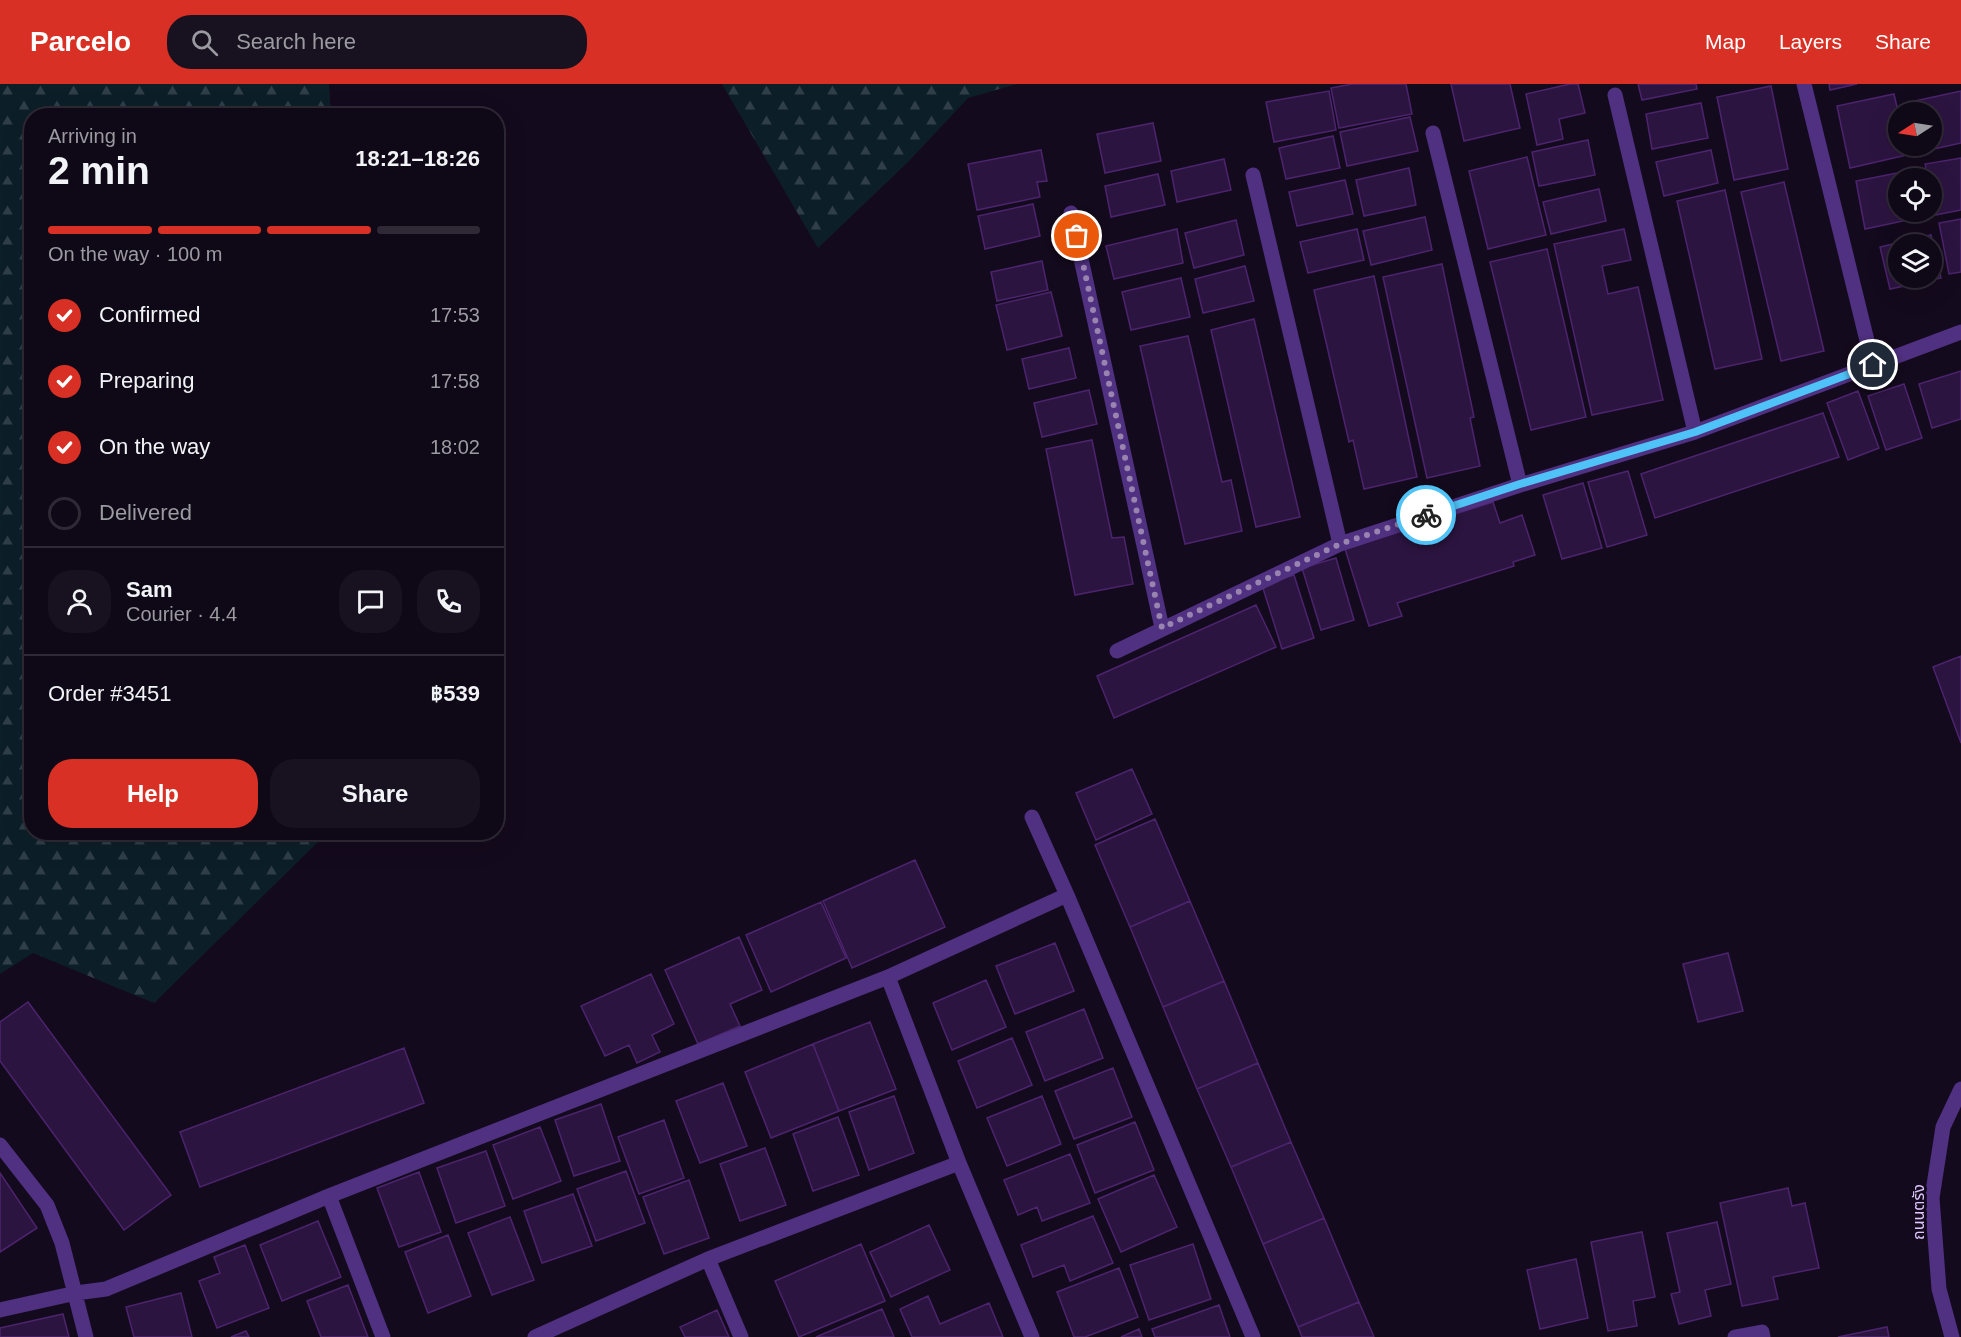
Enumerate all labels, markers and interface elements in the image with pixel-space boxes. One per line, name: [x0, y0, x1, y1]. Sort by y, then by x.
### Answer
search box: [167, 15, 587, 69]
text: Parcelo: [30, 26, 131, 57]
icon: search: [188, 26, 221, 59]
text: Search here: [236, 29, 356, 54]
text: Map: [1705, 30, 1746, 53]
text: Layers: [1779, 30, 1842, 53]
text: Share: [1875, 30, 1931, 53]
north arrow: [1888, 102, 1942, 156]
map controls: [1888, 102, 1942, 288]
text: Arriving in: [48, 125, 137, 147]
text: 18:21–18:26: [355, 146, 480, 171]
text: 2 min: [48, 149, 150, 192]
button: locate: [1888, 168, 1942, 222]
pin: [1051, 210, 1102, 261]
icon: bag: [1060, 219, 1093, 252]
button: layers: [1888, 234, 1942, 288]
text: On the way · 100 m: [48, 243, 223, 265]
icon: check: [48, 299, 81, 332]
text: Confirmed: [99, 302, 200, 327]
text: 17:53: [430, 304, 480, 326]
pin: [1847, 339, 1898, 390]
icon: home: [1856, 348, 1889, 381]
icon: check: [48, 365, 81, 398]
text: Preparing: [99, 368, 194, 393]
text: 17:58: [430, 370, 480, 392]
icon: check: [48, 431, 81, 464]
text: On the way: [99, 434, 210, 459]
text: 18:02: [430, 436, 480, 458]
courier: [1396, 485, 1456, 545]
icon: bike: [1410, 499, 1443, 532]
text: Delivered: [99, 500, 192, 525]
button: person: [48, 570, 111, 633]
button: chat: [339, 570, 402, 633]
button: phone: [417, 570, 480, 633]
text: Sam: [126, 577, 172, 602]
text: Courier · 4.4: [126, 603, 237, 625]
text: Order #3451: [48, 681, 172, 706]
text: ฿539: [431, 681, 480, 706]
button: Help: [48, 759, 258, 828]
button: Share: [270, 759, 480, 828]
street label: ถนนตรัง: [1910, 1184, 1927, 1240]

